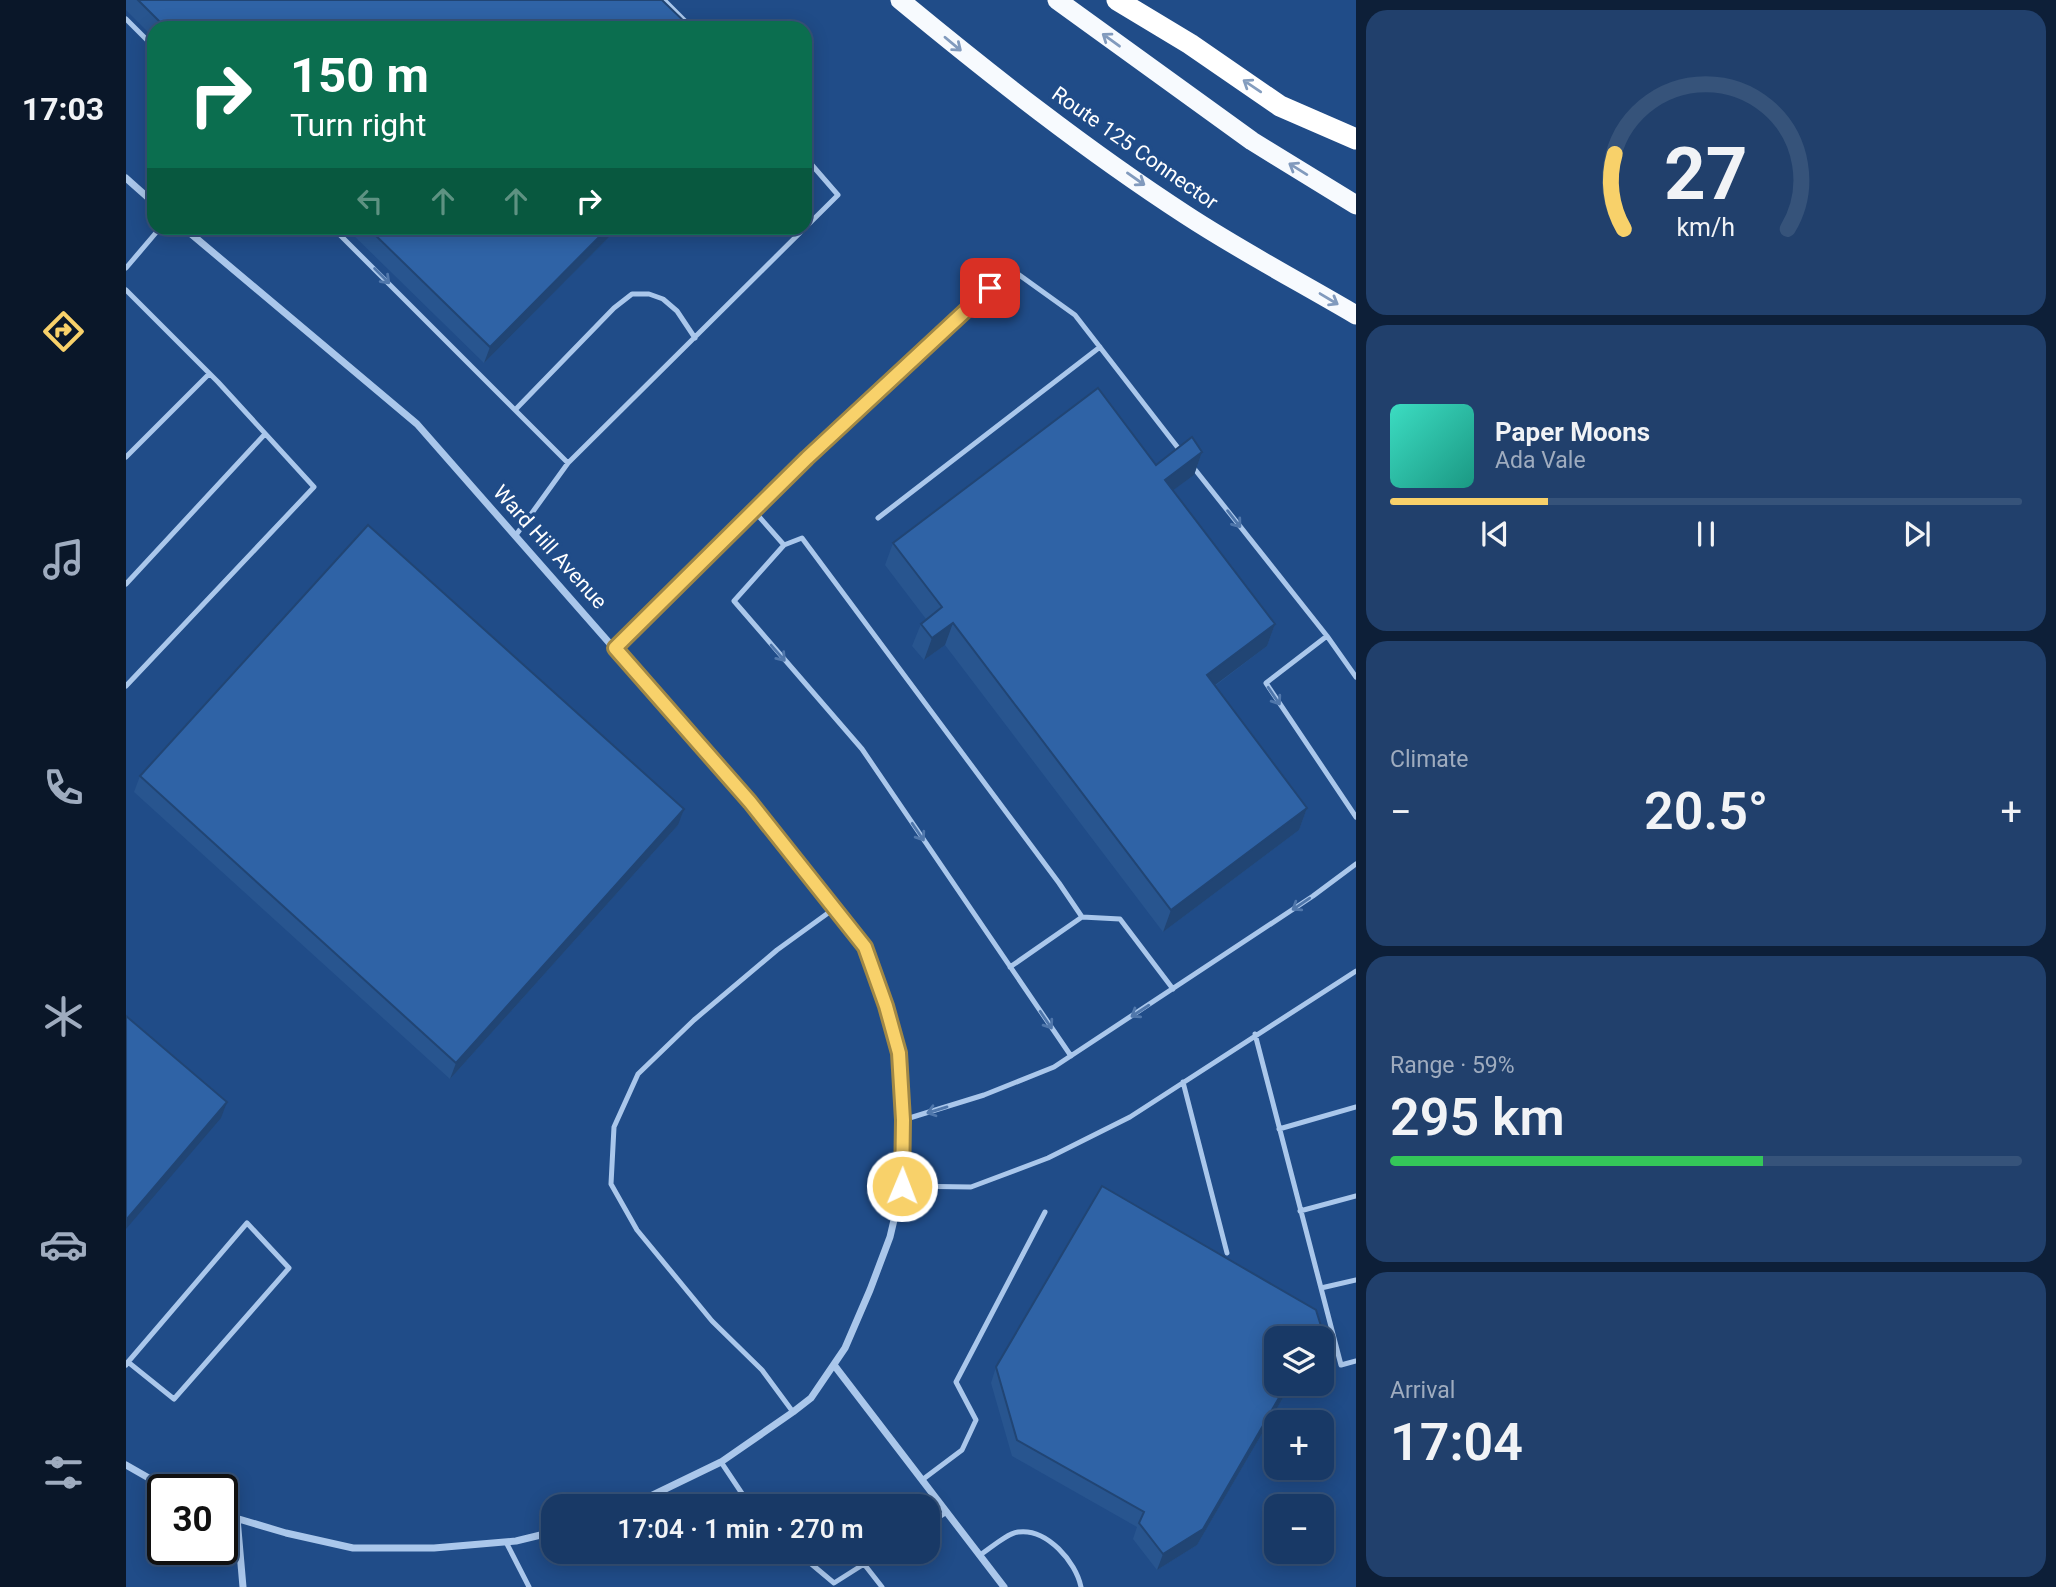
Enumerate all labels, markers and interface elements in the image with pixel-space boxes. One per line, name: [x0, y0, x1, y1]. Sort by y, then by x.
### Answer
one-way arrow: [1102, 33, 1121, 47]
one-way arrow: [943, 36, 961, 51]
text: 150 m: [290, 47, 429, 104]
icon: right: [175, 49, 266, 140]
one-way arrow: [1243, 79, 1262, 93]
street label: Route 125 Connector: [1047, 82, 1223, 214]
text: 17:03: [22, 90, 104, 128]
text: Turn right: [290, 106, 426, 144]
text: 27: [1664, 131, 1748, 217]
one-way arrow: [1289, 162, 1308, 177]
one-way arrow: [1126, 172, 1145, 186]
icon: left: [351, 182, 389, 220]
icon: ahead: [424, 182, 462, 220]
icon: ahead: [497, 182, 535, 220]
icon: right: [570, 182, 608, 220]
text: km/h: [1677, 213, 1735, 242]
pin: [960, 258, 1020, 318]
one-way arrow: [373, 267, 390, 284]
icon: arrive: [971, 269, 1009, 307]
one-way arrow: [1318, 292, 1338, 306]
icon: directions: [39, 307, 88, 356]
text: Paper Moons: [1495, 417, 1650, 447]
text: Ada Vale: [1495, 447, 1586, 474]
street label: Ward Hill Avenue: [488, 480, 612, 614]
one-way arrow: [1227, 510, 1242, 528]
icon: previous: [1476, 515, 1514, 553]
icon: pause: [1687, 515, 1725, 553]
icon: next: [1898, 515, 1936, 553]
icon: music: [39, 535, 88, 584]
one-way arrow: [770, 643, 786, 661]
one-way arrow: [1267, 686, 1281, 705]
text: Climate: [1390, 746, 1469, 773]
icon: phone: [39, 763, 88, 812]
text: 20.5°: [1644, 781, 1768, 842]
text: −: [1390, 790, 1412, 834]
text: +: [2000, 790, 2022, 834]
one-way arrow: [911, 822, 925, 841]
one-way arrow: [1291, 897, 1311, 911]
icon: climate: [39, 992, 88, 1041]
one-way arrow: [1131, 1003, 1150, 1018]
one-way arrow: [1039, 1009, 1053, 1029]
text: Range · 59%: [1390, 1052, 1515, 1079]
text: 295 km: [1390, 1087, 1565, 1148]
one-way arrow: [926, 1104, 948, 1117]
position arrow: [865, 1149, 939, 1223]
icon: car: [39, 1220, 88, 1269]
map controls: [1264, 1326, 1334, 1564]
button: layers: [1264, 1326, 1334, 1396]
text: Arrival: [1390, 1377, 1455, 1404]
button: +: [1264, 1410, 1334, 1480]
text: 17:04: [1390, 1412, 1523, 1473]
icon: filters: [39, 1448, 88, 1497]
speed limit sign: 30: [147, 1474, 238, 1565]
button: −: [1264, 1494, 1334, 1564]
text: 17:04 · 1 min · 270 m: [617, 1514, 864, 1544]

